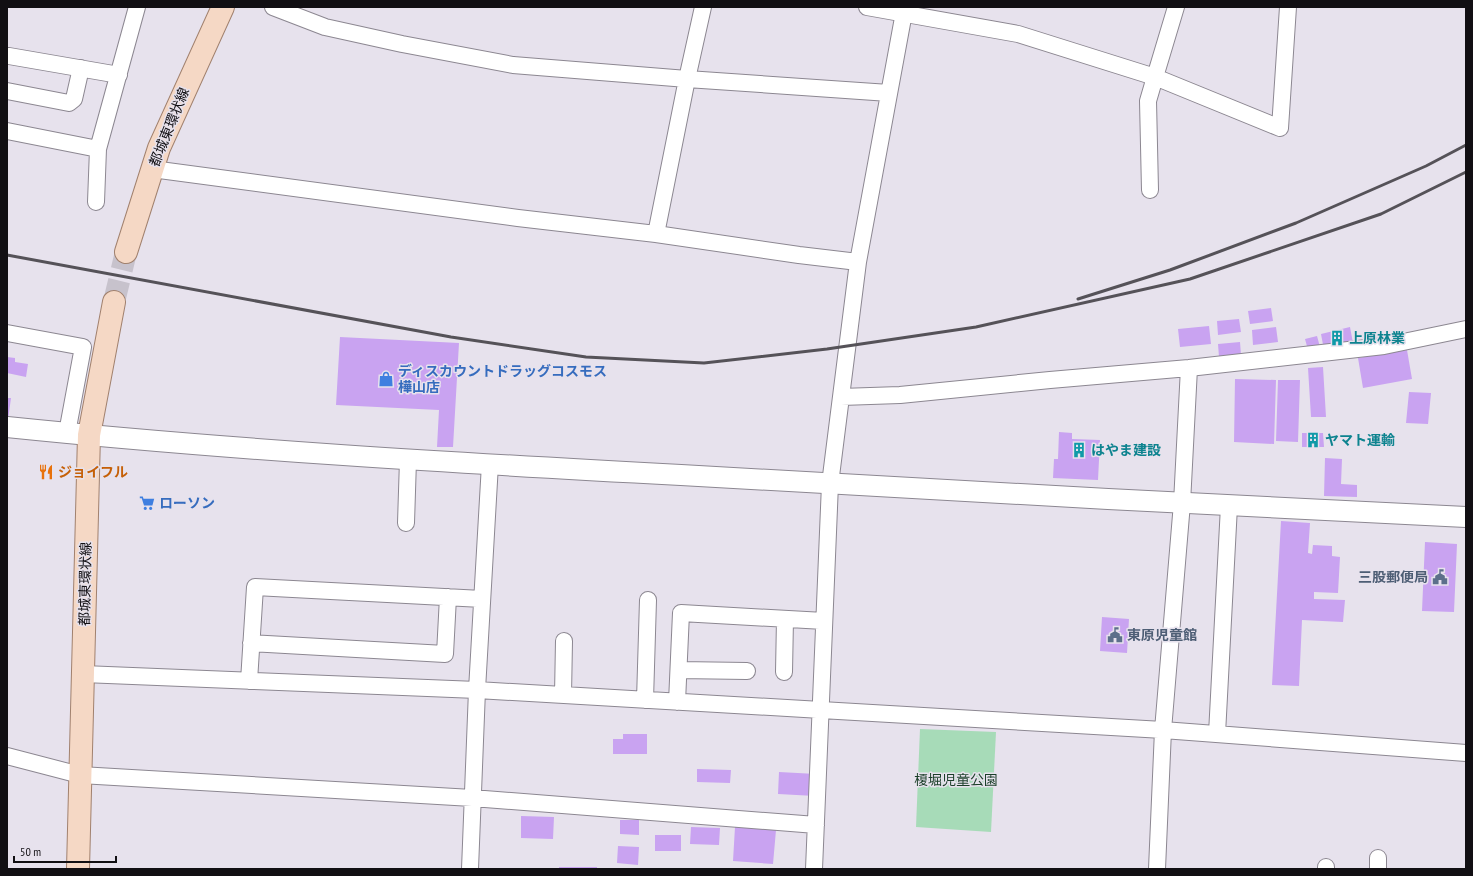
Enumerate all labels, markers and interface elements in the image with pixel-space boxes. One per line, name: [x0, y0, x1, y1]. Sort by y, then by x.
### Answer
street label: 都城東環状線: [145, 85, 193, 169]
building icon: 上原林業: [1328, 329, 1346, 347]
place label: 上原林業: [1349, 329, 1405, 347]
place label: ディスカウントドラッグコスモス 樺山店: [398, 362, 607, 396]
shop icon: ディスカウントドラッグコスモス 樺山店: [377, 370, 395, 388]
building icon: ヤマト運輸: [1304, 431, 1322, 449]
place label: ヤマト運輸: [1325, 431, 1395, 449]
building icon: はやま建設: [1070, 441, 1088, 459]
place label: はやま建設: [1091, 441, 1161, 459]
restaurant icon: ジョイフル: [37, 463, 55, 481]
place label: ジョイフル: [58, 463, 128, 481]
supermarket icon: ローソン: [138, 494, 156, 512]
place label: ローソン: [159, 494, 215, 512]
street label: 都城東環状線: [75, 542, 95, 626]
place label: 三股郵便局: [1358, 568, 1428, 586]
public building icon: 三股郵便局: [1431, 568, 1449, 586]
public building icon: 東原児童館: [1106, 626, 1124, 644]
place label: 東原児童館: [1127, 626, 1197, 644]
park label: 榎堀児童公園: [914, 771, 998, 789]
scale bar: [14, 838, 116, 864]
text: 50 m: [20, 844, 41, 859]

